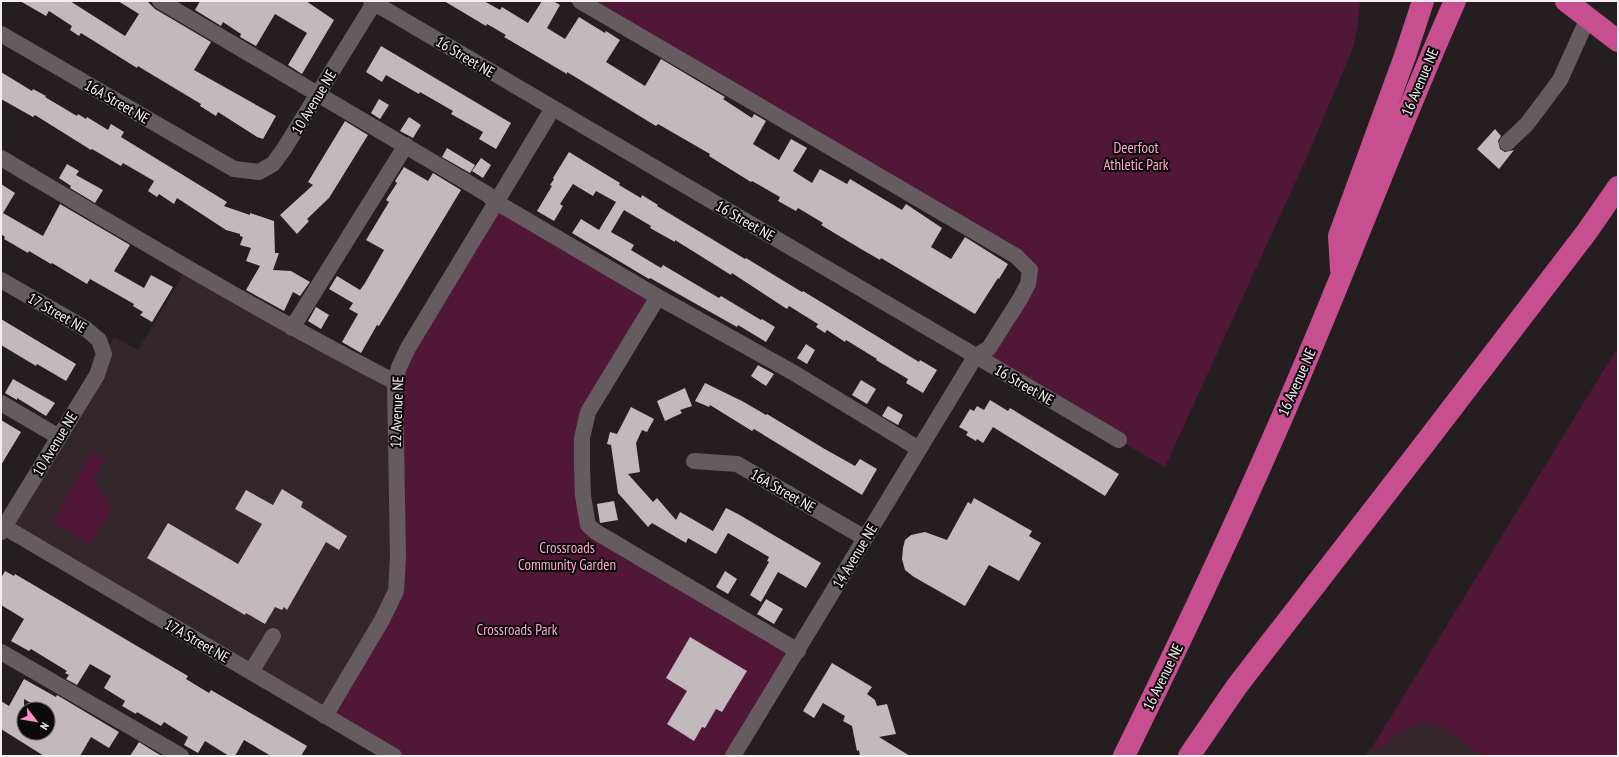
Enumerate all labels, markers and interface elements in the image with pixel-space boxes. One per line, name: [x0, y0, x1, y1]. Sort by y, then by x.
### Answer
street label: 16 Street NE: [432, 32, 498, 82]
street label: 16 Avenue NE: [1397, 45, 1442, 119]
street label: 10 Avenue NE: [287, 66, 340, 137]
street label: 16A Street NE: [81, 75, 153, 128]
park label: Deerfoot Athletic Park: [1103, 138, 1169, 174]
street label: 16 Street NE: [712, 196, 778, 245]
street label: 17 Street NE: [24, 288, 90, 337]
street label: 16 Avenue NE: [1273, 345, 1320, 419]
street label: 16 Street NE: [991, 360, 1057, 409]
street label: 12 Avenue NE: [386, 376, 407, 448]
street label: 10 Avenue NE: [28, 408, 81, 479]
street label: 16A Street NE: [747, 464, 819, 517]
street label: 14 Avenue NE: [828, 520, 881, 591]
park label: Crossroads Community Garden: [518, 538, 616, 574]
street label: 17A Street NE: [161, 614, 233, 667]
park label: Crossroads Park: [476, 620, 558, 639]
street label: 16 Avenue NE: [1138, 640, 1187, 713]
north arrow: [16, 701, 56, 741]
text: N: [37, 720, 52, 732]

